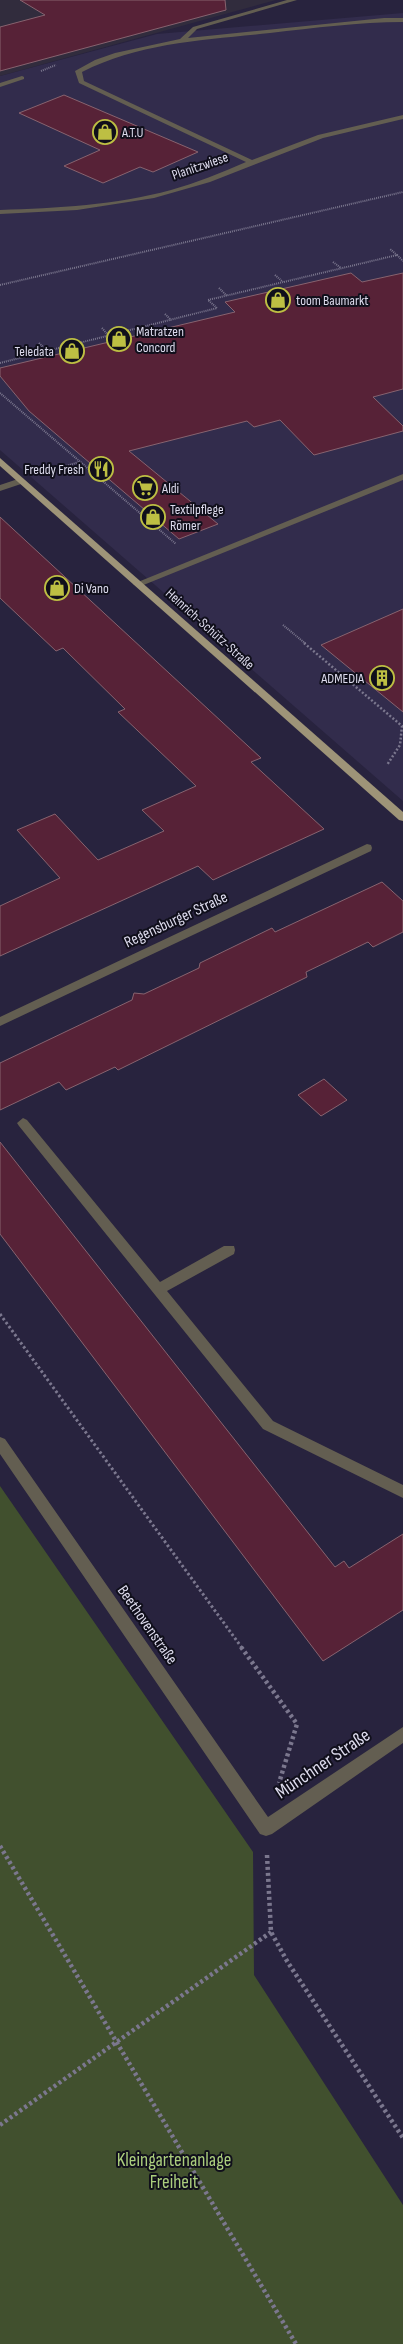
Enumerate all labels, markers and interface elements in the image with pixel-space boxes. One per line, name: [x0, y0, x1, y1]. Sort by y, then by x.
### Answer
shop icon: A.T.U: [92, 119, 118, 145]
place label: A.T.U: [121, 124, 143, 141]
street label: Planitzwiese: [170, 148, 230, 184]
shop icon: toom Baumarkt: [265, 287, 291, 313]
place label: toom Baumarkt: [296, 292, 369, 309]
place label: Matratzen Concord: [136, 323, 184, 356]
shop icon: Matratzen Concord: [106, 326, 132, 352]
shop icon: Teledata: [59, 338, 85, 364]
place label: Teledata: [15, 343, 54, 360]
restaurant icon: Freddy Fresh: [88, 456, 114, 482]
place label: Freddy Fresh: [24, 461, 84, 478]
supermarket icon: Aldi: [132, 475, 158, 501]
place label: Aldi: [161, 480, 179, 497]
place label: Textilpflege Römer: [170, 501, 224, 534]
shop icon: Textilpflege Römer: [140, 504, 166, 530]
shop icon: Di Vano: [44, 575, 70, 601]
place label: Di Vano: [74, 580, 109, 597]
street label: Heinrich-Schütz-Straße: [162, 585, 258, 673]
building icon: ADMEDIA: [369, 665, 395, 691]
place label: ADMEDIA: [320, 670, 365, 687]
street label: Regensburger Straße: [121, 888, 231, 952]
street label: Beethovenstraße: [113, 1582, 181, 1668]
street label: Münchner Straße: [271, 1724, 375, 1804]
park label: Kleingartenanlage Freiheit: [117, 2149, 231, 2194]

